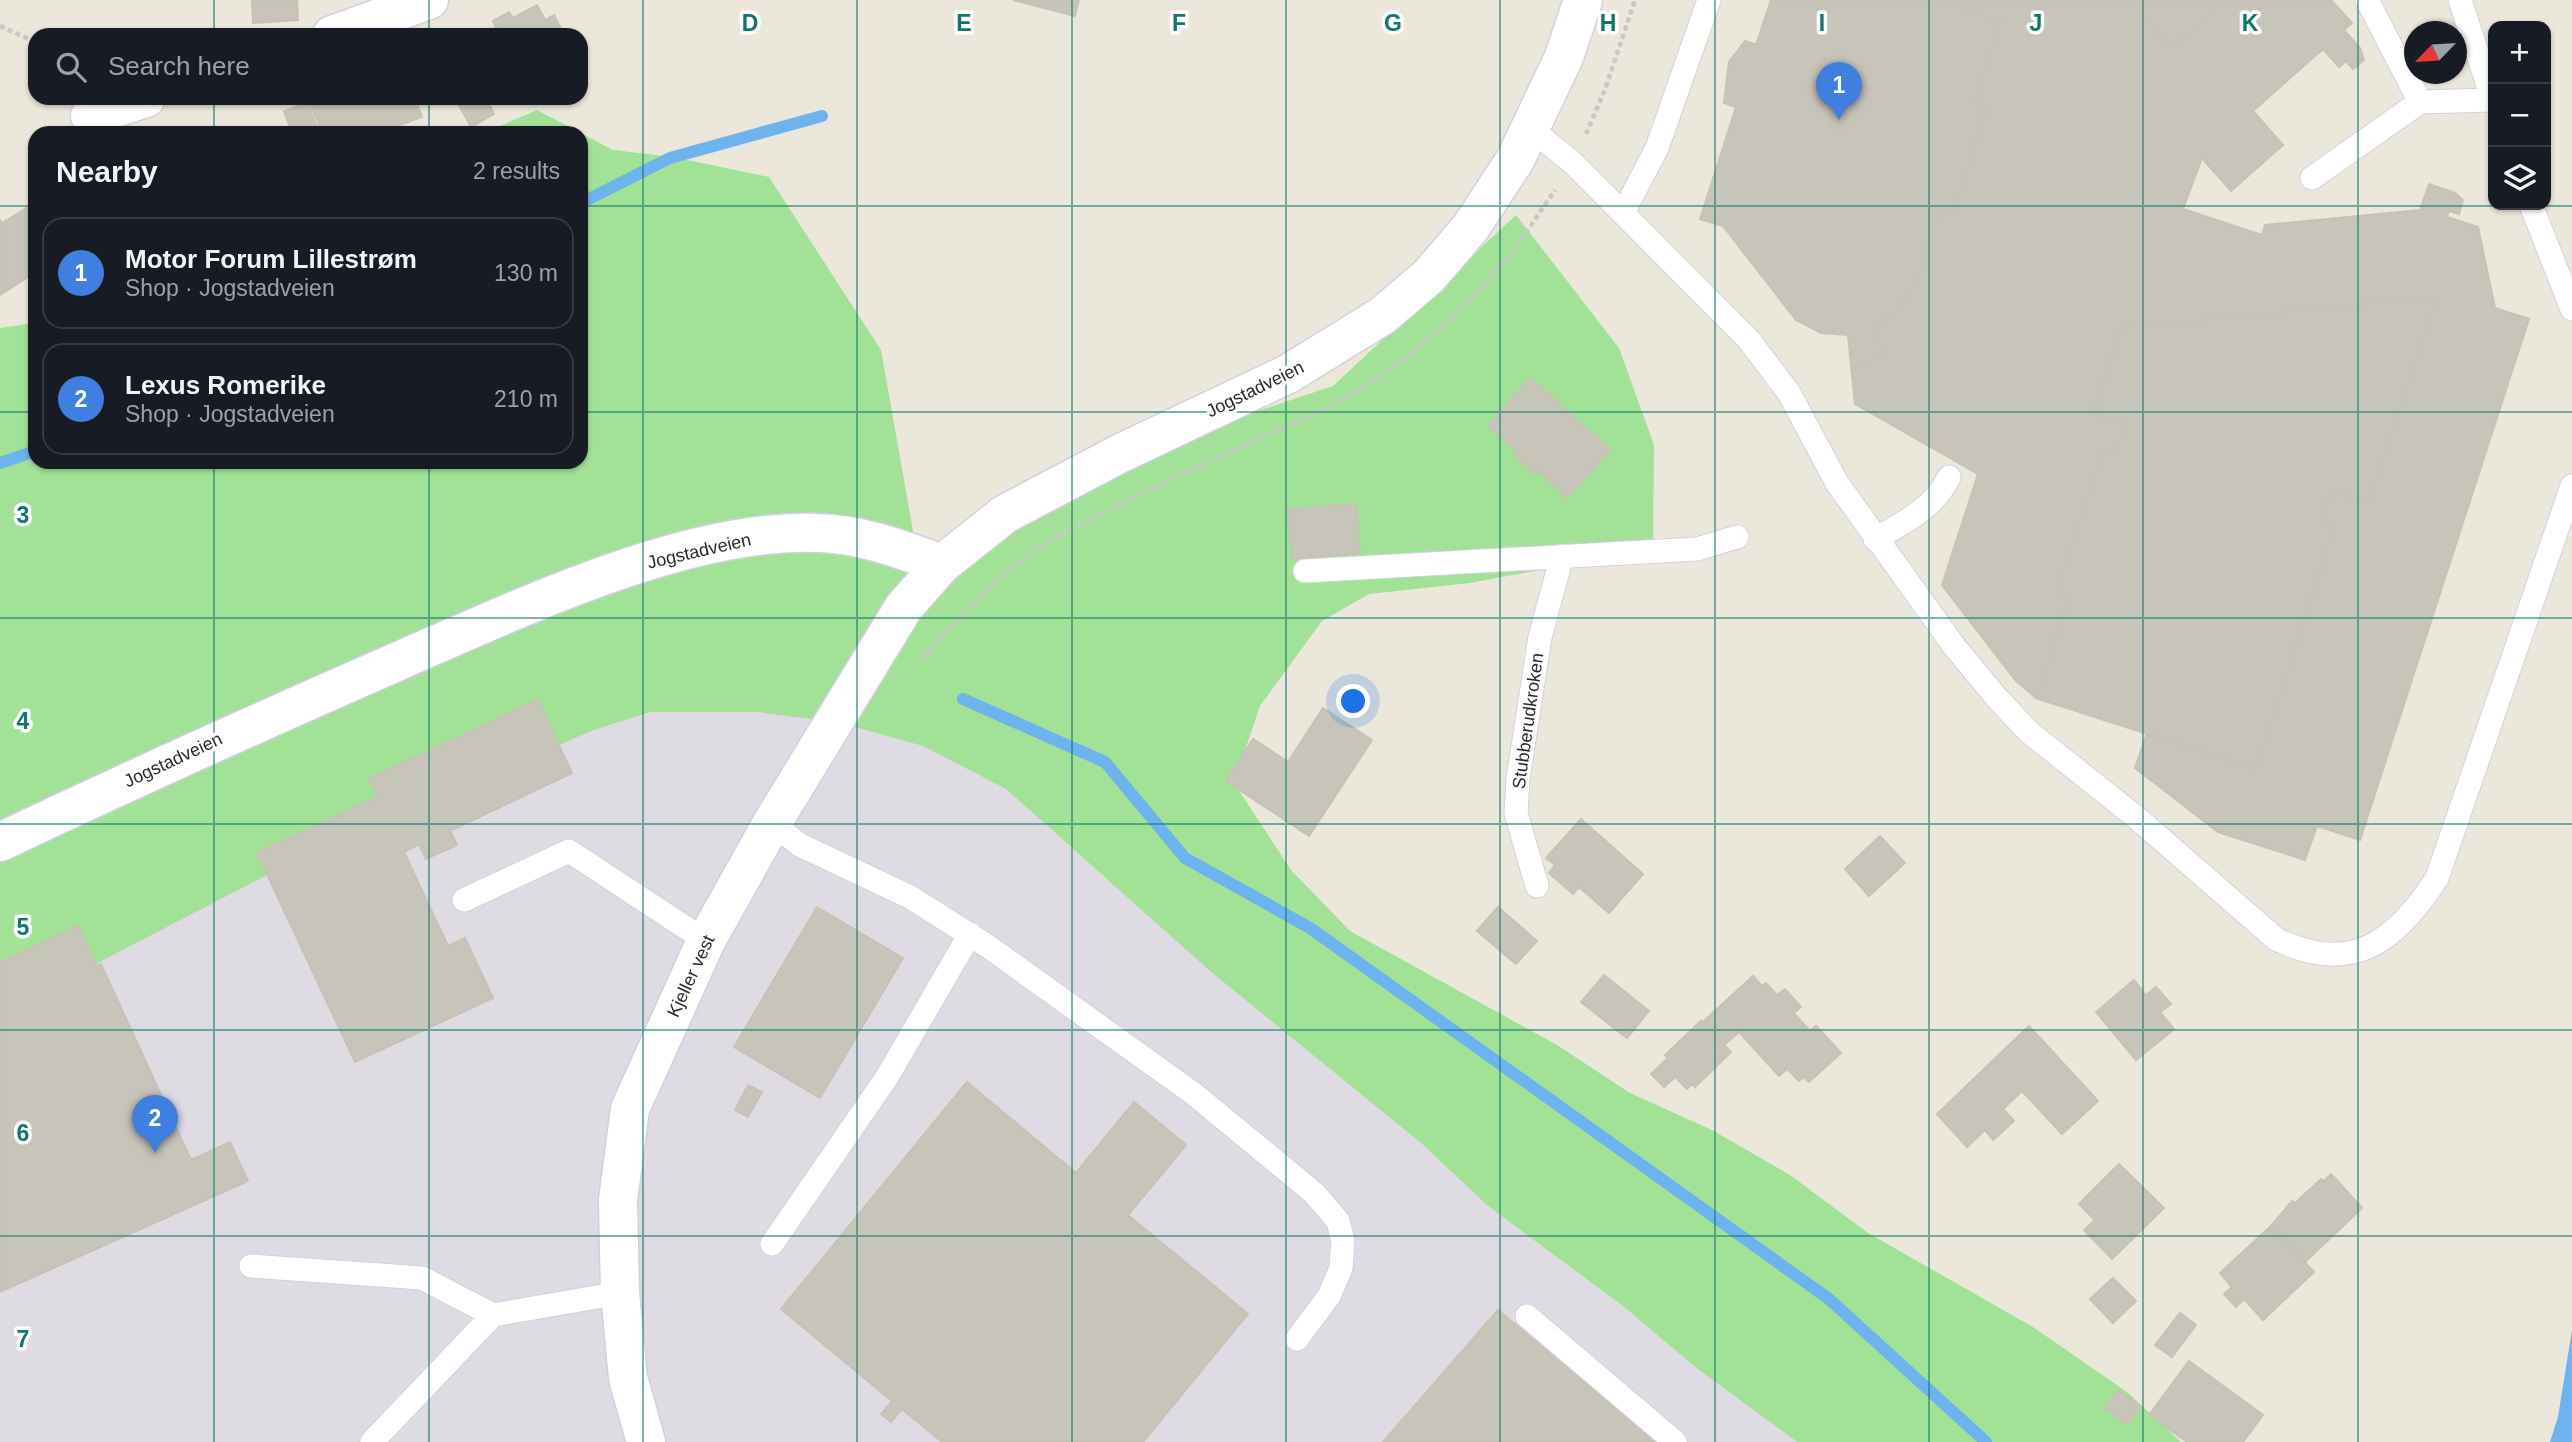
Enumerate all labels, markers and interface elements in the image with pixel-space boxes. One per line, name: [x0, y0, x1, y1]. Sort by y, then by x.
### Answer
text: D: [742, 10, 758, 36]
text: E: [956, 10, 972, 36]
text: F: [1172, 10, 1186, 36]
text: G: [1384, 10, 1402, 36]
text: H: [1600, 10, 1616, 36]
text: I: [1819, 10, 1825, 36]
text: J: [2030, 10, 2042, 36]
text: K: [2242, 10, 2259, 36]
north arrow: [2404, 21, 2467, 84]
map controls: [2488, 21, 2551, 210]
button: +: [2488, 21, 2551, 84]
search box: [28, 28, 588, 105]
icon: search: [52, 48, 90, 86]
text: Search here: [108, 51, 250, 81]
pin: 1: [1816, 62, 1862, 120]
button: −: [2488, 84, 2551, 147]
button: layers: [2488, 147, 2551, 210]
text: Nearby: [56, 155, 158, 188]
text: 2 results: [473, 158, 560, 184]
text: Motor Forum Lillestrøm: [125, 244, 417, 274]
text: 1: [75, 260, 87, 286]
text: 130 m: [494, 260, 558, 286]
text: Shop · Jogstadveien: [125, 275, 335, 301]
street label: Jogstadveien: [1203, 357, 1307, 421]
text: Lexus Romerike: [125, 370, 326, 400]
text: 2: [75, 386, 87, 412]
text: 210 m: [494, 386, 558, 412]
text: Shop · Jogstadveien: [125, 401, 335, 427]
text: 3: [17, 502, 29, 528]
street label: Jogstadveien: [645, 529, 753, 573]
street label: Stubberudkroken: [1509, 652, 1547, 790]
your location: [1336, 684, 1370, 718]
text: 4: [17, 708, 30, 734]
street label: Jogstadveien: [121, 729, 225, 791]
text: 5: [17, 914, 30, 940]
street label: Kjeller vest: [663, 932, 719, 1020]
pin: 2: [132, 1095, 178, 1153]
text: 6: [17, 1120, 29, 1146]
text: 7: [17, 1326, 29, 1352]

